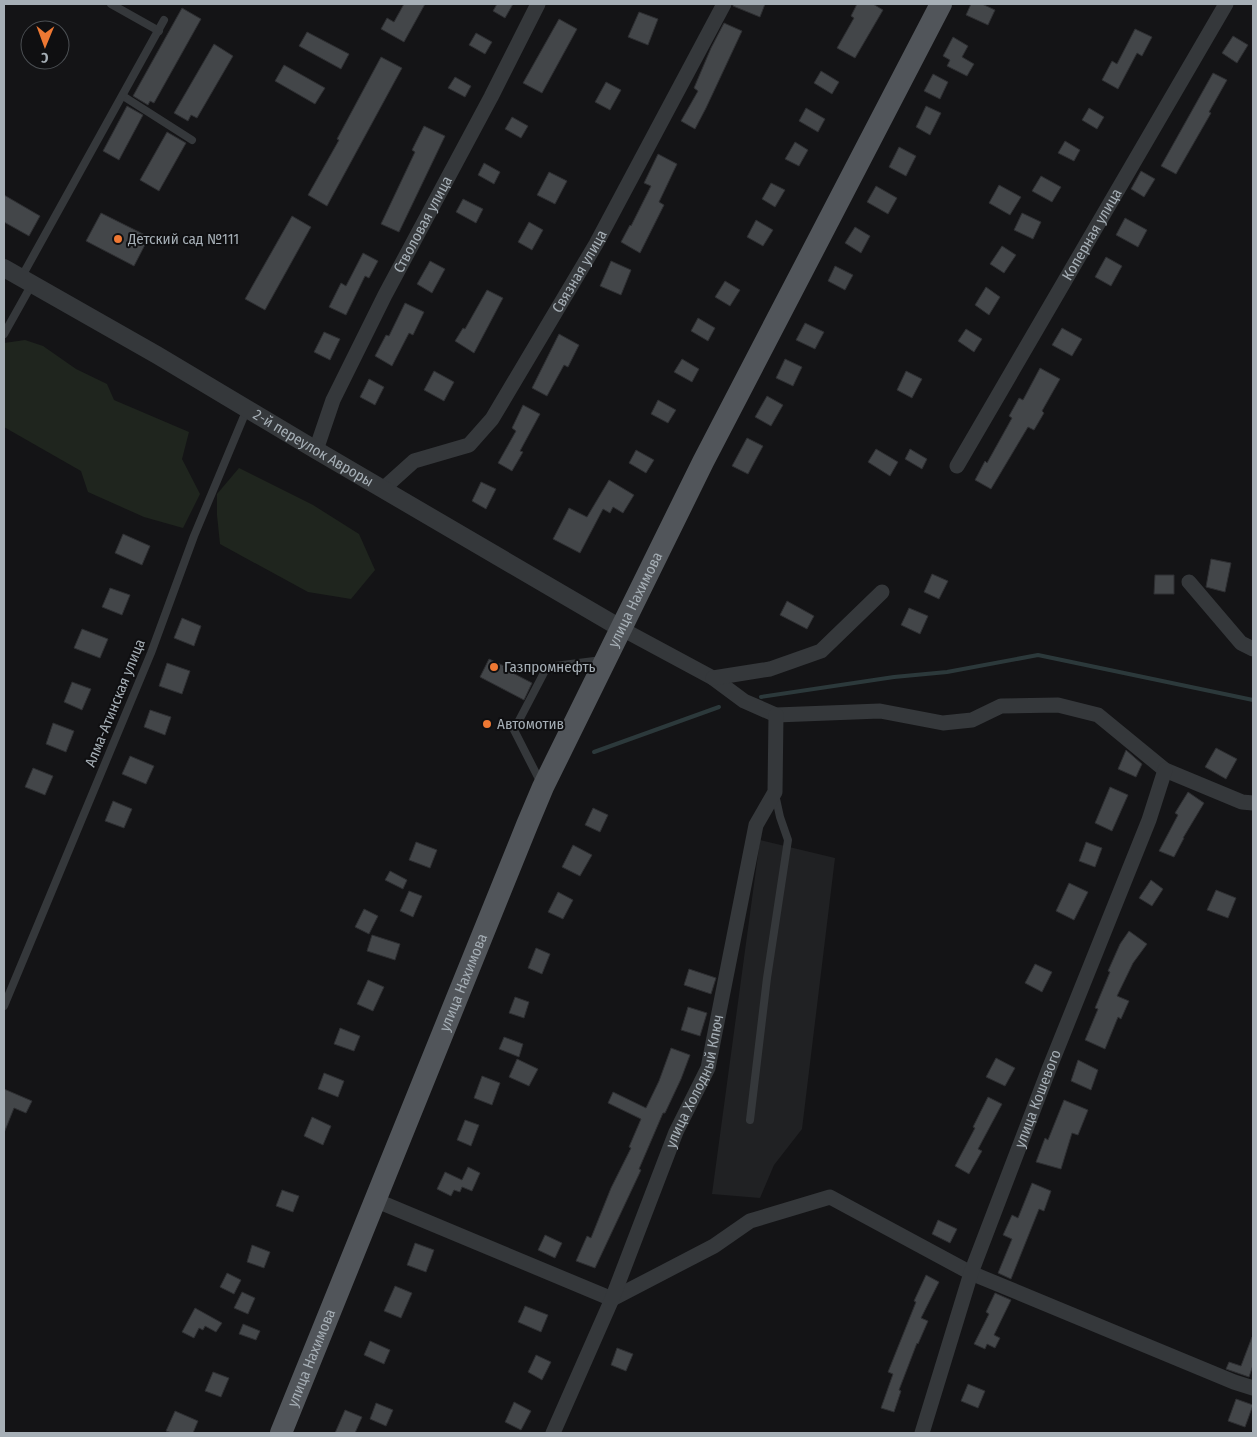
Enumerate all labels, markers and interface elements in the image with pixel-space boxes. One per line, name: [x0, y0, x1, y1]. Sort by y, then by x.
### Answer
north arrow: [20, 20, 70, 70]
text: С: [40, 49, 49, 66]
street label: Стволовая улица: [390, 173, 456, 276]
street label: Коперная улица: [1058, 185, 1126, 283]
street label: Связная улица: [548, 227, 611, 316]
place label: Детский сад №111: [127, 230, 239, 248]
marker: Детский сад №111: [112, 233, 124, 245]
street label: 2-й переулок Авроры: [250, 406, 377, 491]
street label: улица Нахимова: [604, 549, 666, 650]
street label: Алма-Атинская улица: [81, 636, 149, 770]
place label: Газпромнефть: [504, 658, 596, 676]
marker: Газпромнефть: [488, 661, 500, 673]
place label: Автомотив: [497, 715, 564, 733]
marker: Автомотив: [481, 718, 493, 730]
street label: улица Нахимова: [435, 931, 491, 1034]
street label: улица Холодный Ключ: [662, 1013, 727, 1151]
street label: улица Кошевого: [1011, 1047, 1065, 1150]
street label: улица Нахимова: [284, 1306, 339, 1409]

